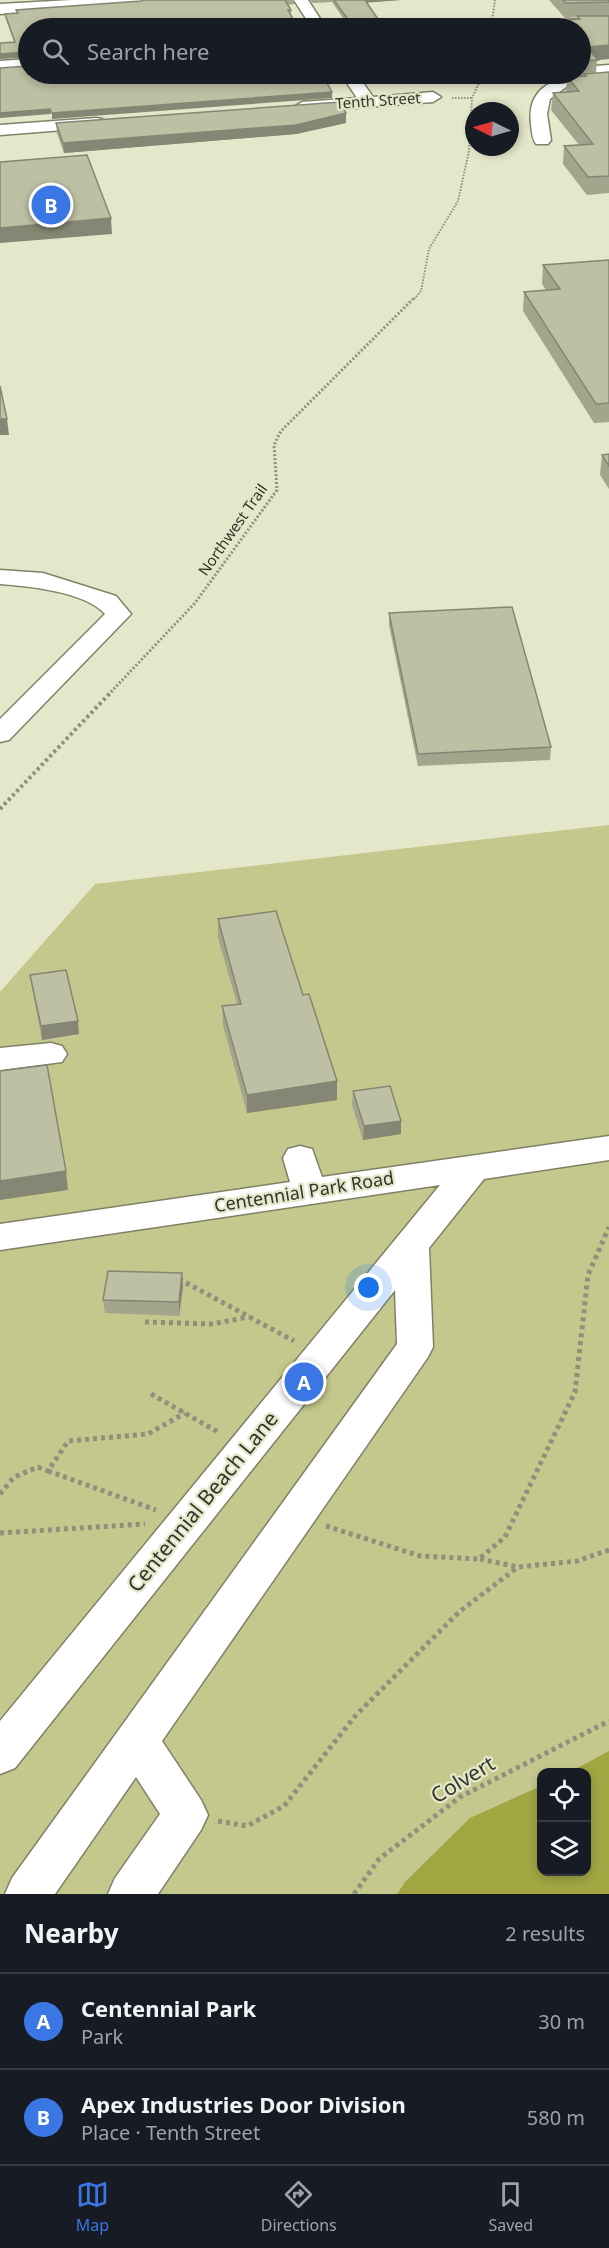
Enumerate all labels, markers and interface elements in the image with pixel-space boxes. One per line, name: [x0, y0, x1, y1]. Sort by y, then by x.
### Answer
search box: [18, 18, 591, 84]
icon: search: [39, 35, 72, 68]
text: Search here: [87, 36, 209, 66]
street label: Tenth Street: [335, 87, 422, 113]
north arrow: [465, 102, 519, 156]
pin: B: [32, 182, 70, 228]
street label: Northwest Trail: [193, 480, 271, 579]
street label: Centennial Park Road: [212, 1165, 395, 1217]
your location: [354, 1273, 383, 1302]
pin: A: [284, 1360, 324, 1404]
street label: Centennial Beach Lane: [121, 1405, 284, 1598]
street label: Colvert: [425, 1749, 500, 1809]
map controls: [537, 1768, 591, 1876]
button: locate: [537, 1768, 591, 1822]
button: layers: [537, 1822, 591, 1876]
text: Nearby: [24, 1915, 119, 1951]
text: 2 results: [505, 1920, 585, 1947]
text: Centennial Park: [81, 1993, 256, 2023]
text: A: [37, 2008, 50, 2035]
text: 30 m: [538, 2008, 585, 2035]
text: Park: [81, 2023, 123, 2050]
text: Apex Industries Door Division: [81, 2089, 406, 2119]
text: B: [37, 2104, 50, 2131]
text: 580 m: [527, 2104, 585, 2131]
text: Place · Tenth Street: [81, 2119, 260, 2146]
tab: Map: [76, 2178, 109, 2236]
tab: Directions: [261, 2178, 337, 2236]
tab: Saved: [488, 2178, 533, 2236]

